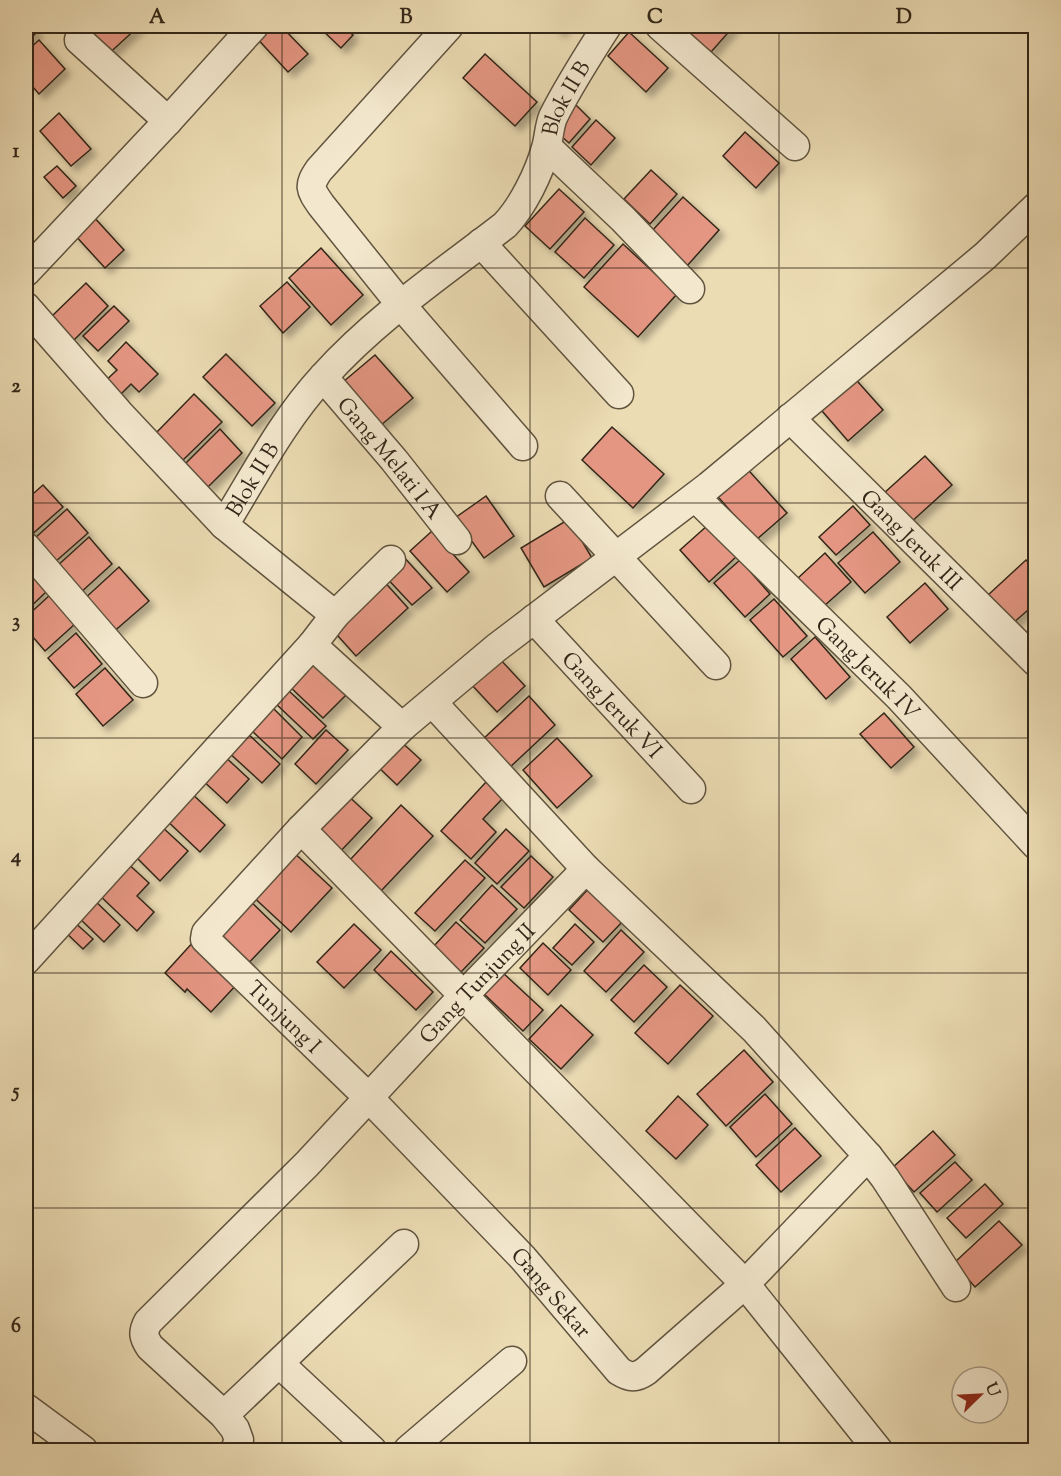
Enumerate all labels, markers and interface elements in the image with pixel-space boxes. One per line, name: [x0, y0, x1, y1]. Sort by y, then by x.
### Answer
text: A: [149, 4, 166, 33]
text: B: [400, 4, 413, 33]
text: C: [647, 4, 663, 33]
text: D: [896, 4, 912, 33]
street label: Blok II B: [536, 55, 600, 138]
text: 1: [13, 138, 20, 167]
text: 2: [11, 373, 21, 402]
street label: Gang Melati I A: [328, 391, 448, 528]
street label: Blok II B: [220, 437, 289, 524]
street label: Gang Jeruk III: [852, 483, 968, 599]
text: 3: [12, 608, 20, 637]
street label: Gang Jeruk IV: [807, 610, 926, 729]
street label: Gang Jeruk VI: [553, 646, 668, 767]
text: 4: [10, 843, 21, 872]
street label: Gang Tunjung II: [413, 917, 544, 1053]
street label: Tunjung I: [238, 975, 327, 1062]
text: 5: [11, 1078, 20, 1107]
street label: Gang Sekar: [502, 1242, 597, 1346]
text: 6: [11, 1313, 21, 1342]
north arrow: [950, 1365, 1010, 1425]
text: U: [978, 1379, 1005, 1401]

